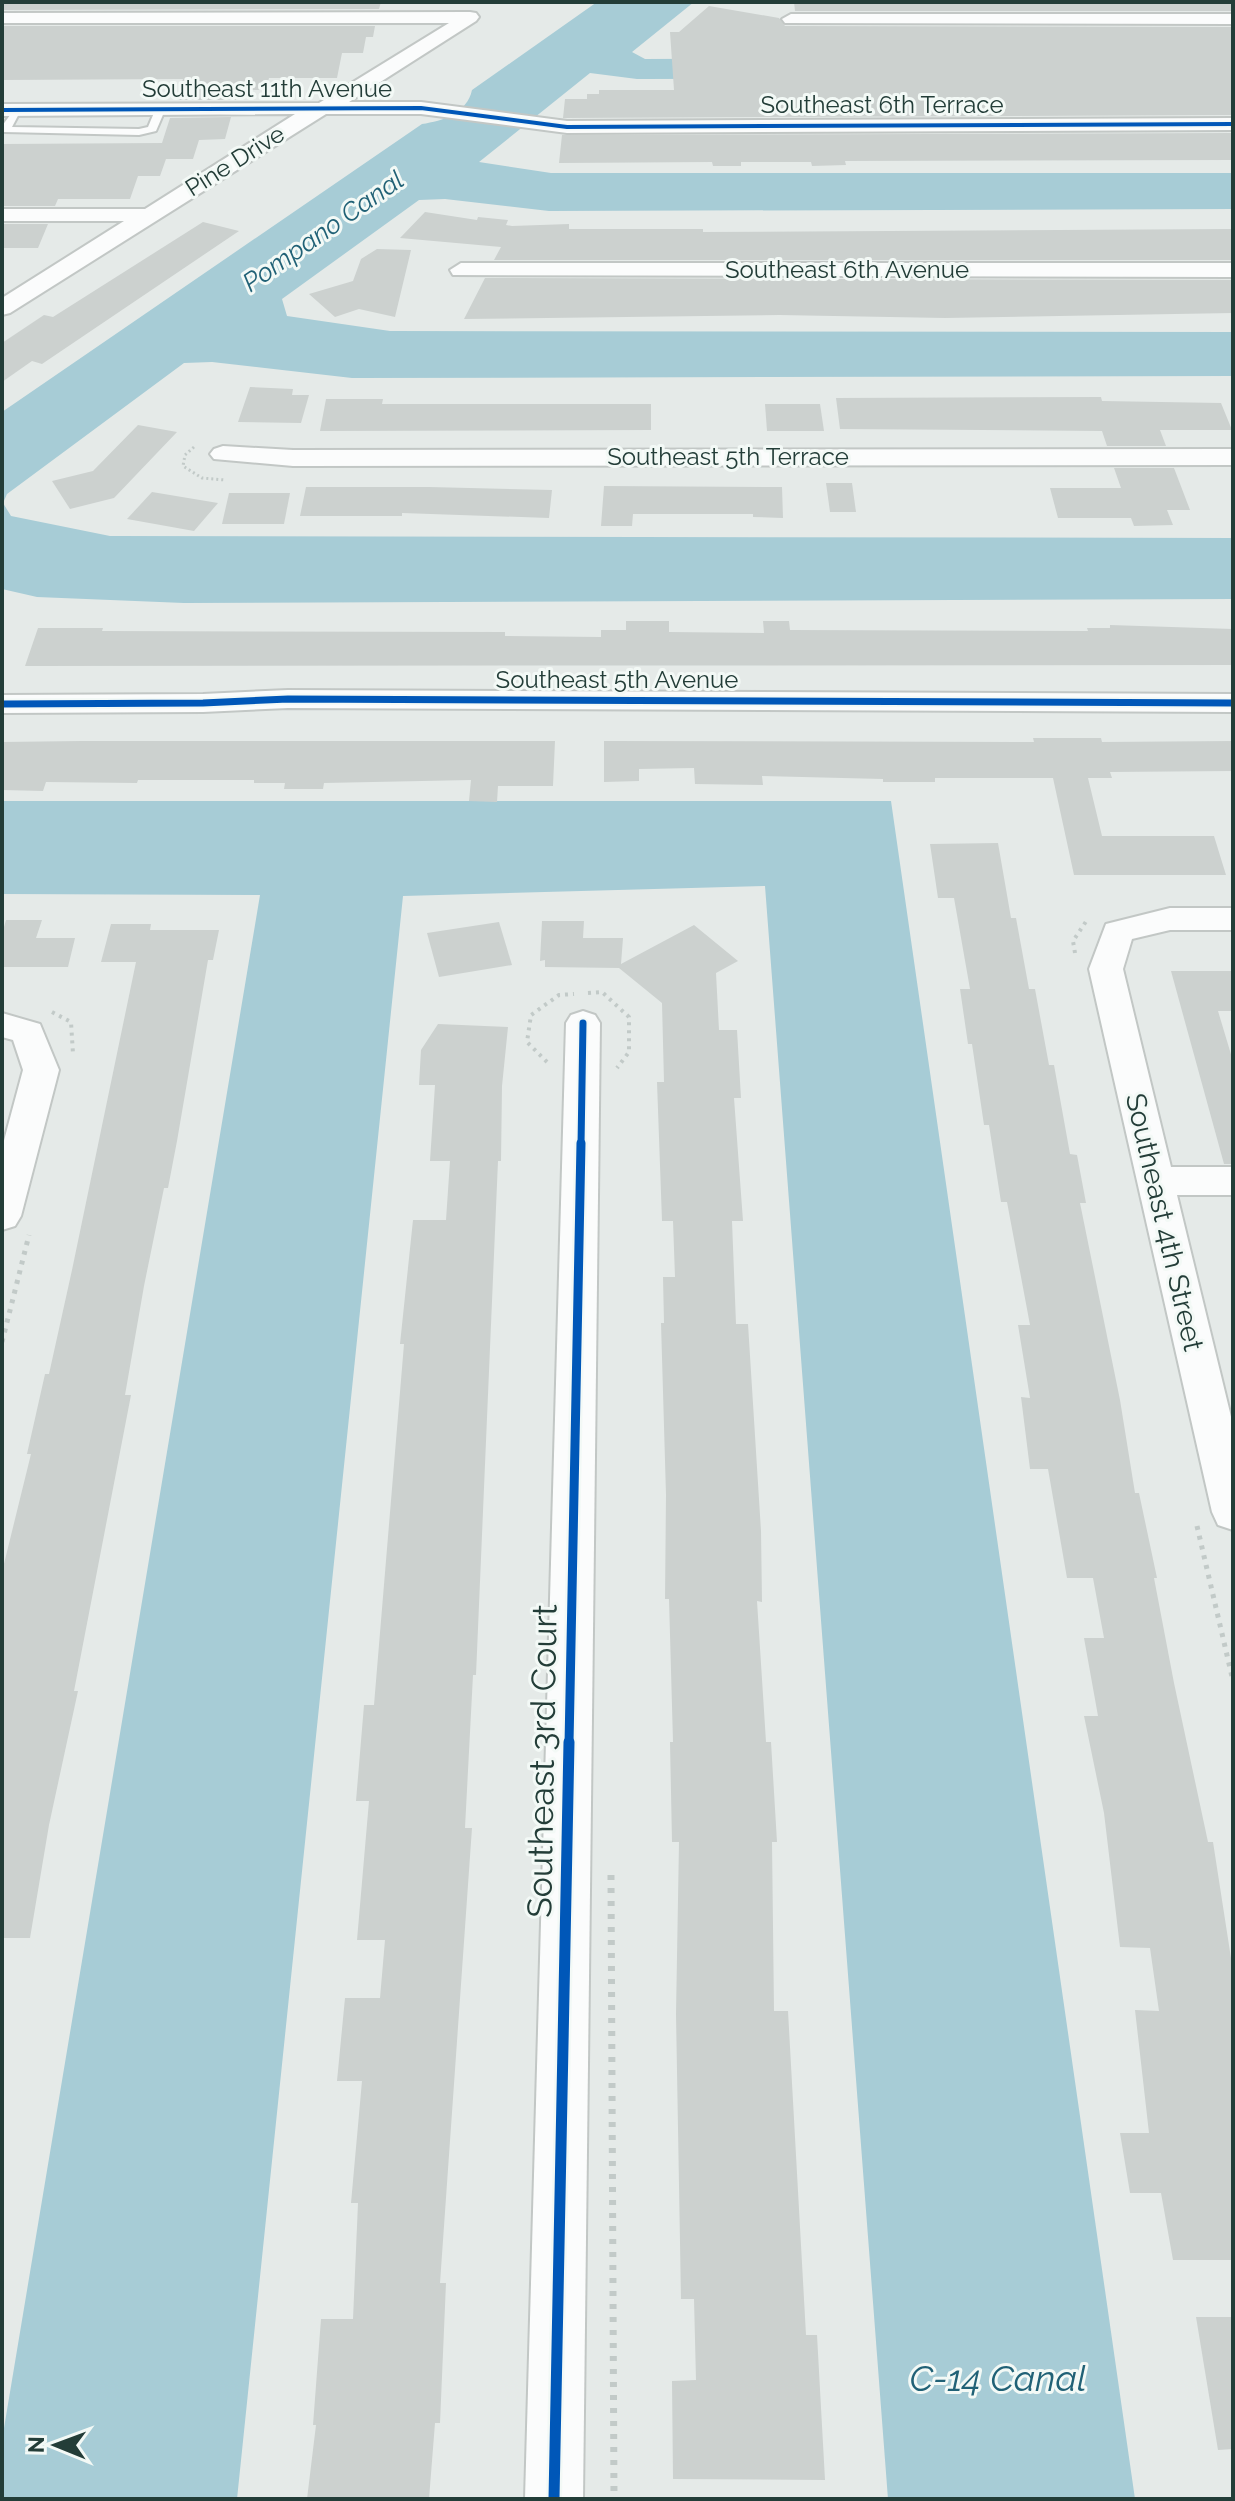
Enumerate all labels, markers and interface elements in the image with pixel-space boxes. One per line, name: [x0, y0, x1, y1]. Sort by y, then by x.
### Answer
street label: Southeast 11th Avenue: [142, 74, 392, 103]
street label: Southeast 6th Terrace: [760, 90, 1004, 119]
street label: Pine Drive: [180, 119, 290, 202]
water label: Pompano Canal: [237, 164, 409, 298]
street label: Southeast 6th Avenue: [725, 255, 969, 284]
street label: Southeast 5th Terrace: [607, 442, 849, 471]
street label: Southeast 5th Avenue: [496, 665, 738, 694]
street label: Southeast 4th Street: [1119, 1090, 1210, 1355]
street label: Southeast 3rd Court: [519, 1603, 565, 1918]
water label: C-14 Canal: [910, 2357, 1086, 2399]
north arrow: [16, 2405, 96, 2485]
text: N: [23, 2436, 49, 2453]

